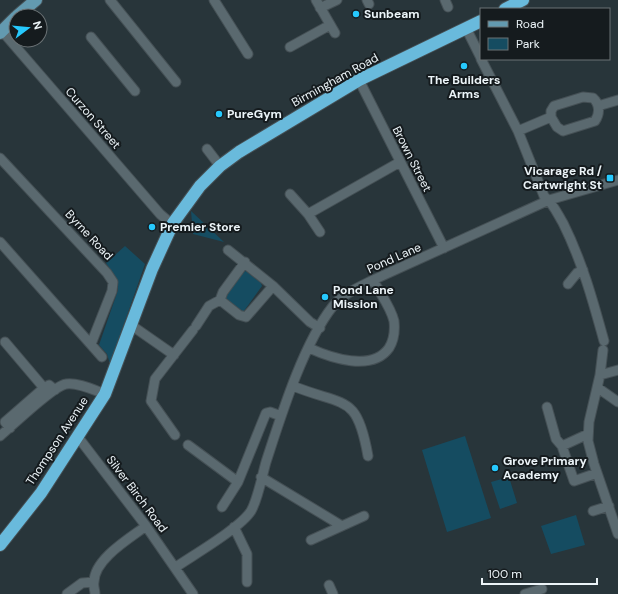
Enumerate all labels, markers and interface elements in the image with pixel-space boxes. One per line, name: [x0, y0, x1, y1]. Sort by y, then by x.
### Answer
place label: Sunbeam: [364, 6, 419, 22]
north arrow: [8, 8, 48, 48]
legend: [480, 8, 610, 60]
marker: Sunbeam: [351, 9, 361, 19]
text: Road: [516, 16, 544, 32]
text: N: [30, 19, 45, 31]
text: Park: [516, 36, 540, 52]
street label: Birmingham Road: [289, 49, 381, 111]
marker: The Builders Arms: [459, 61, 469, 71]
place label: The Builders Arms: [428, 72, 500, 102]
street label: Curzon Street: [62, 84, 124, 152]
place label: PureGym: [227, 106, 282, 122]
marker: PureGym: [214, 109, 224, 119]
street label: Brown Street: [389, 123, 436, 195]
place label: Vicarage Rd / Cartwright St: [523, 163, 602, 193]
marker: Vicarage Rd / Cartwright St: [605, 173, 615, 183]
street label: Byrne Road: [62, 206, 116, 264]
place label: Premier Store: [160, 219, 241, 235]
marker: Premier Store: [147, 222, 157, 232]
street label: Pond Lane: [364, 239, 424, 277]
place label: Pond Lane Mission: [333, 282, 394, 312]
marker: Pond Lane Mission: [320, 292, 330, 302]
street label: Thompson Avenue: [22, 393, 92, 489]
street label: Silver Birch Road: [103, 452, 171, 536]
place label: Grove Primary Academy: [503, 453, 588, 483]
marker: Grove Primary Academy: [490, 463, 500, 473]
scale bar: [482, 560, 597, 586]
text: 100 m: [488, 566, 522, 582]

